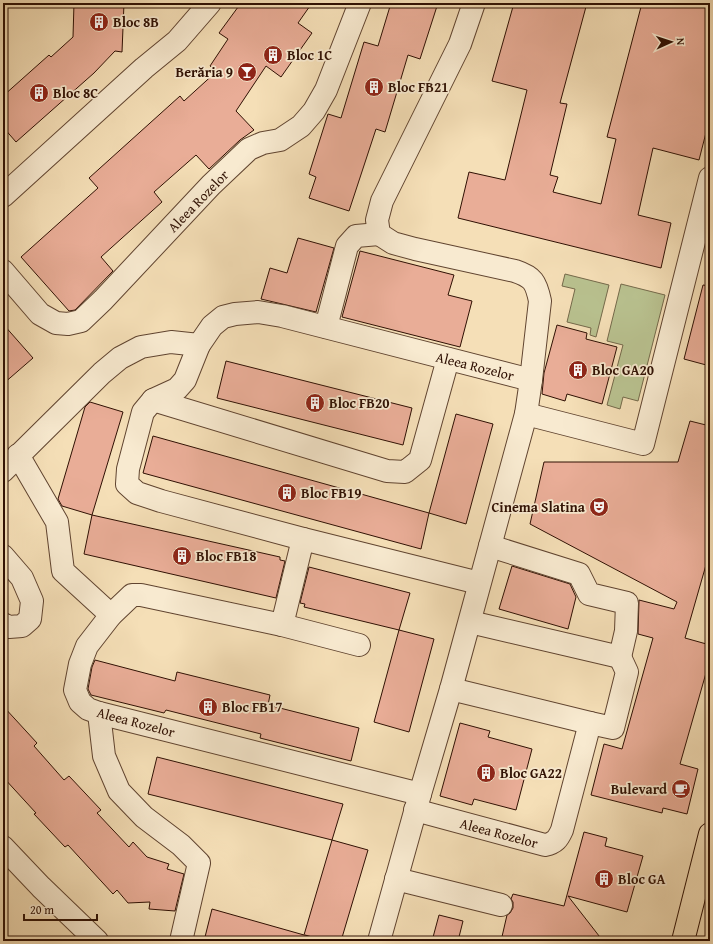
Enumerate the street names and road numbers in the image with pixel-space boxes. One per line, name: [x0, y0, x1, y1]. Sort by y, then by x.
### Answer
street label: Aleea Rozelor: [163, 165, 233, 237]
street label: Aleea Rozelor: [434, 347, 516, 385]
street label: Aleea Rozelor: [95, 702, 177, 742]
street label: Aleea Rozelor: [458, 813, 540, 853]

